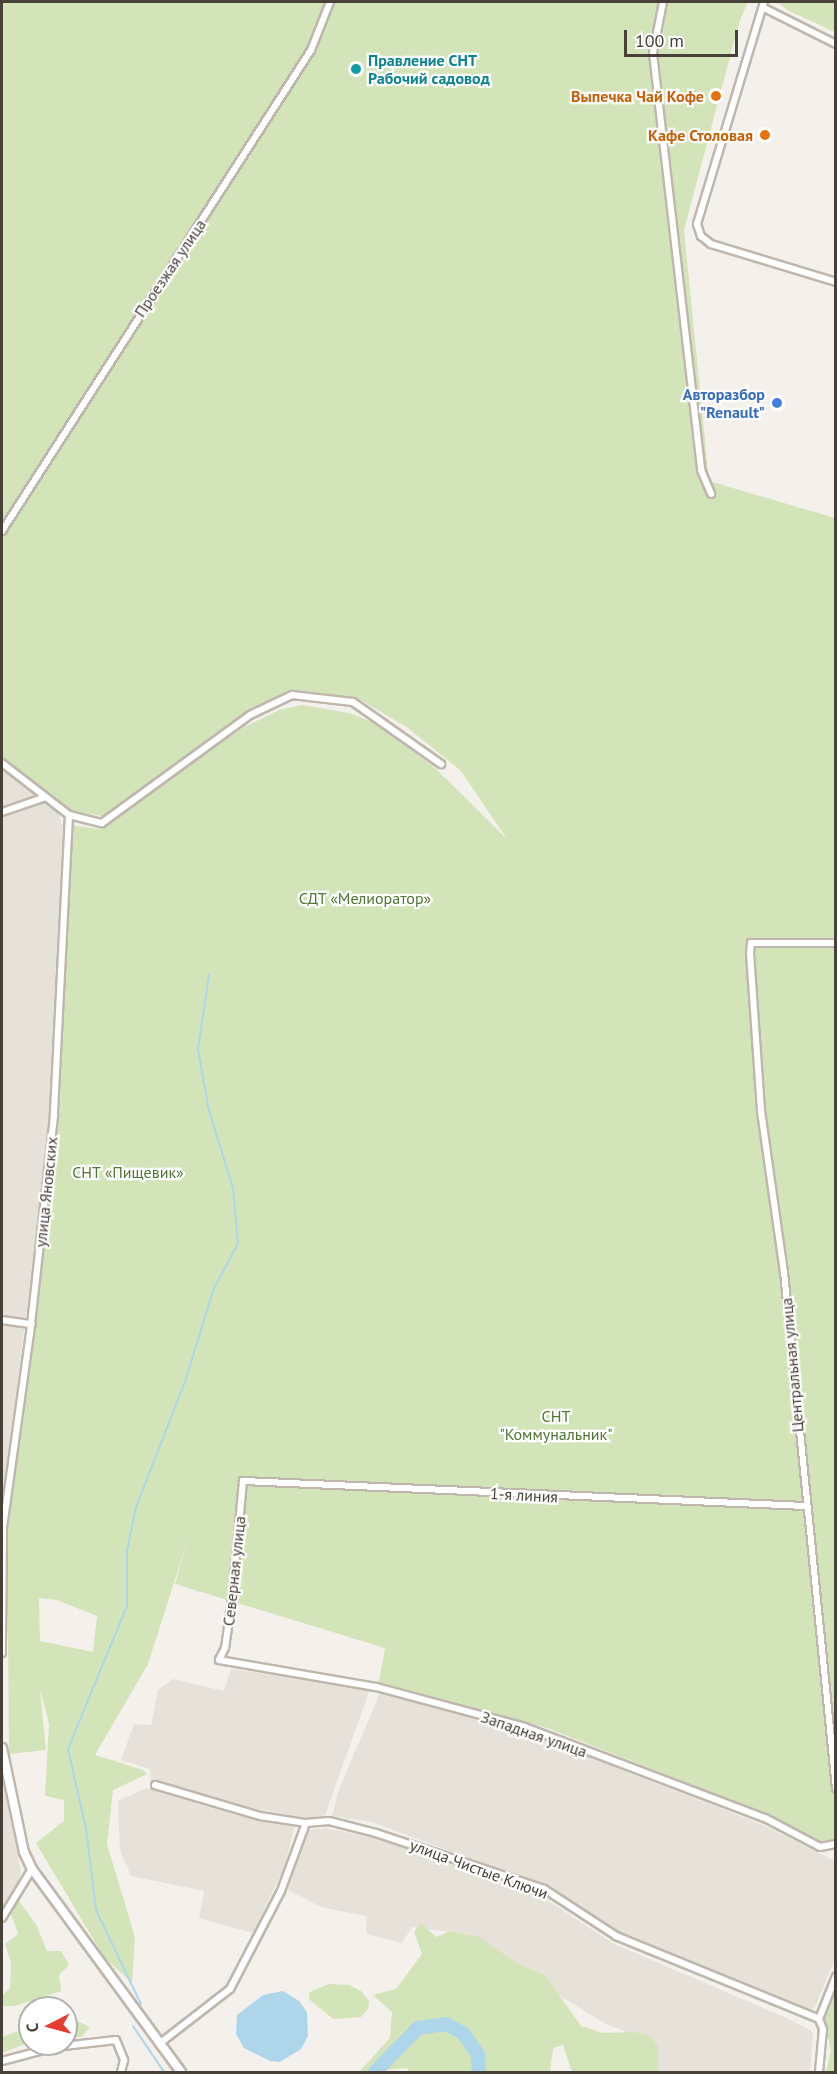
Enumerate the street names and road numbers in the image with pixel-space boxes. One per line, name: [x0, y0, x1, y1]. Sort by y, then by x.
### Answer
street label: Проезжая улица: [130, 215, 210, 321]
street label: улица Яновских: [31, 1136, 61, 1248]
street label: Центральная улица: [777, 1297, 807, 1433]
street label: 1-я линия: [489, 1484, 559, 1506]
street label: Северная улица: [219, 1515, 249, 1627]
street label: Западная улица: [478, 1707, 590, 1761]
street label: улица Чистые Ключи: [407, 1835, 551, 1903]

